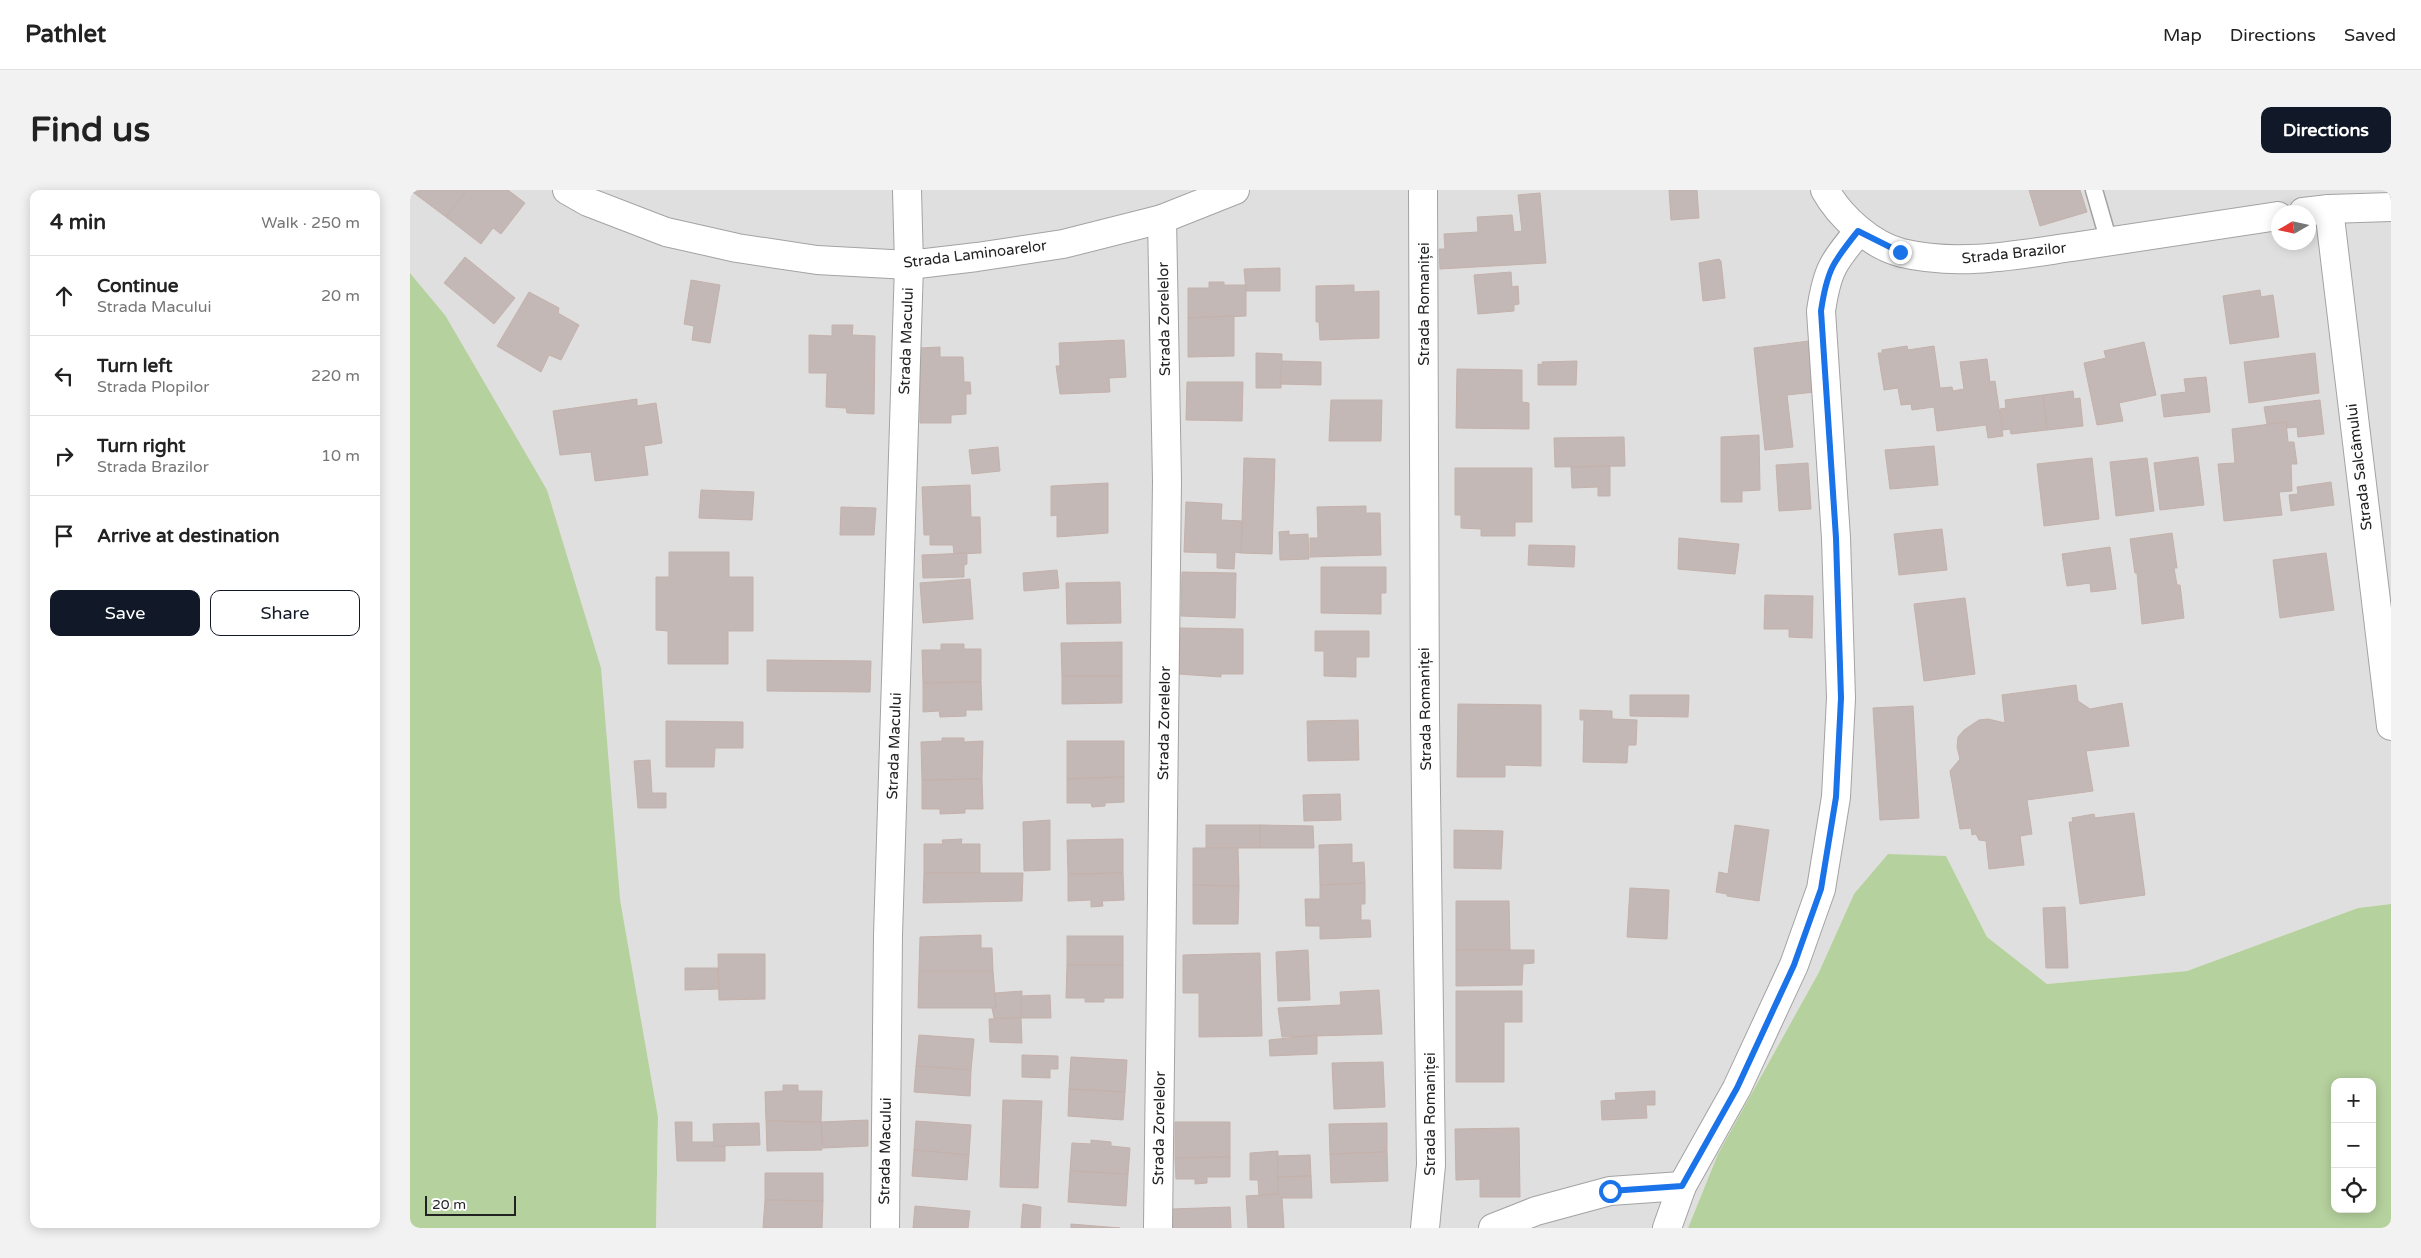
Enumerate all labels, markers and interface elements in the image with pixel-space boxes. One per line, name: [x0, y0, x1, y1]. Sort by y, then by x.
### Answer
text: Pathlet: [25, 20, 106, 49]
text: Map: [2163, 24, 2202, 46]
text: Directions: [2230, 24, 2316, 46]
text: Saved: [2344, 24, 2396, 46]
button: Directions: [2261, 107, 2391, 153]
text: Find us: [30, 109, 150, 151]
north arrow: [2271, 205, 2316, 250]
text: 4 min: [50, 210, 106, 235]
text: Walk · 250 m: [261, 213, 360, 233]
street label: Strada Laminoarelor: [902, 236, 1048, 272]
street label: Strada Brazilor: [1961, 239, 2067, 267]
route end: [1889, 241, 1912, 264]
street label: Strada Romaniței: [1415, 242, 1433, 366]
street label: Strada Zorelelor: [1154, 262, 1174, 376]
text: Continue: [97, 275, 179, 297]
icon: ahead: [50, 282, 78, 310]
text: 20 m: [321, 286, 360, 306]
street label: Strada Macului: [895, 287, 917, 395]
text: Strada Macului: [97, 297, 211, 317]
text: Turn left: [97, 355, 173, 377]
icon: left: [50, 362, 78, 390]
text: 220 m: [311, 366, 360, 386]
text: Strada Plopilor: [97, 377, 209, 397]
street label: Strada Salcâmului: [2342, 402, 2376, 532]
text: Turn right: [97, 435, 185, 457]
icon: right: [50, 442, 78, 470]
text: 10 m: [321, 446, 360, 466]
text: Strada Brazilor: [97, 457, 209, 477]
icon: arrive: [50, 522, 78, 550]
text: Arrive at destination: [97, 525, 280, 547]
button: Save: [50, 590, 200, 636]
button: Share: [210, 590, 360, 636]
street label: Strada Romaniței: [1415, 647, 1435, 771]
street label: Strada Zorelelor: [1154, 666, 1174, 780]
street label: Strada Macului: [883, 692, 905, 800]
street label: Strada Romaniței: [1421, 1052, 1439, 1176]
street label: Strada Zorelelor: [1149, 1071, 1169, 1185]
map controls: [2331, 1078, 2376, 1213]
button: +: [2331, 1078, 2376, 1123]
street label: Strada Macului: [875, 1097, 895, 1205]
button: −: [2331, 1123, 2376, 1168]
button: locate: [2331, 1168, 2376, 1213]
route start: [1599, 1180, 1622, 1203]
scale bar: [425, 1193, 516, 1216]
text: 20 m: [432, 1196, 466, 1213]

